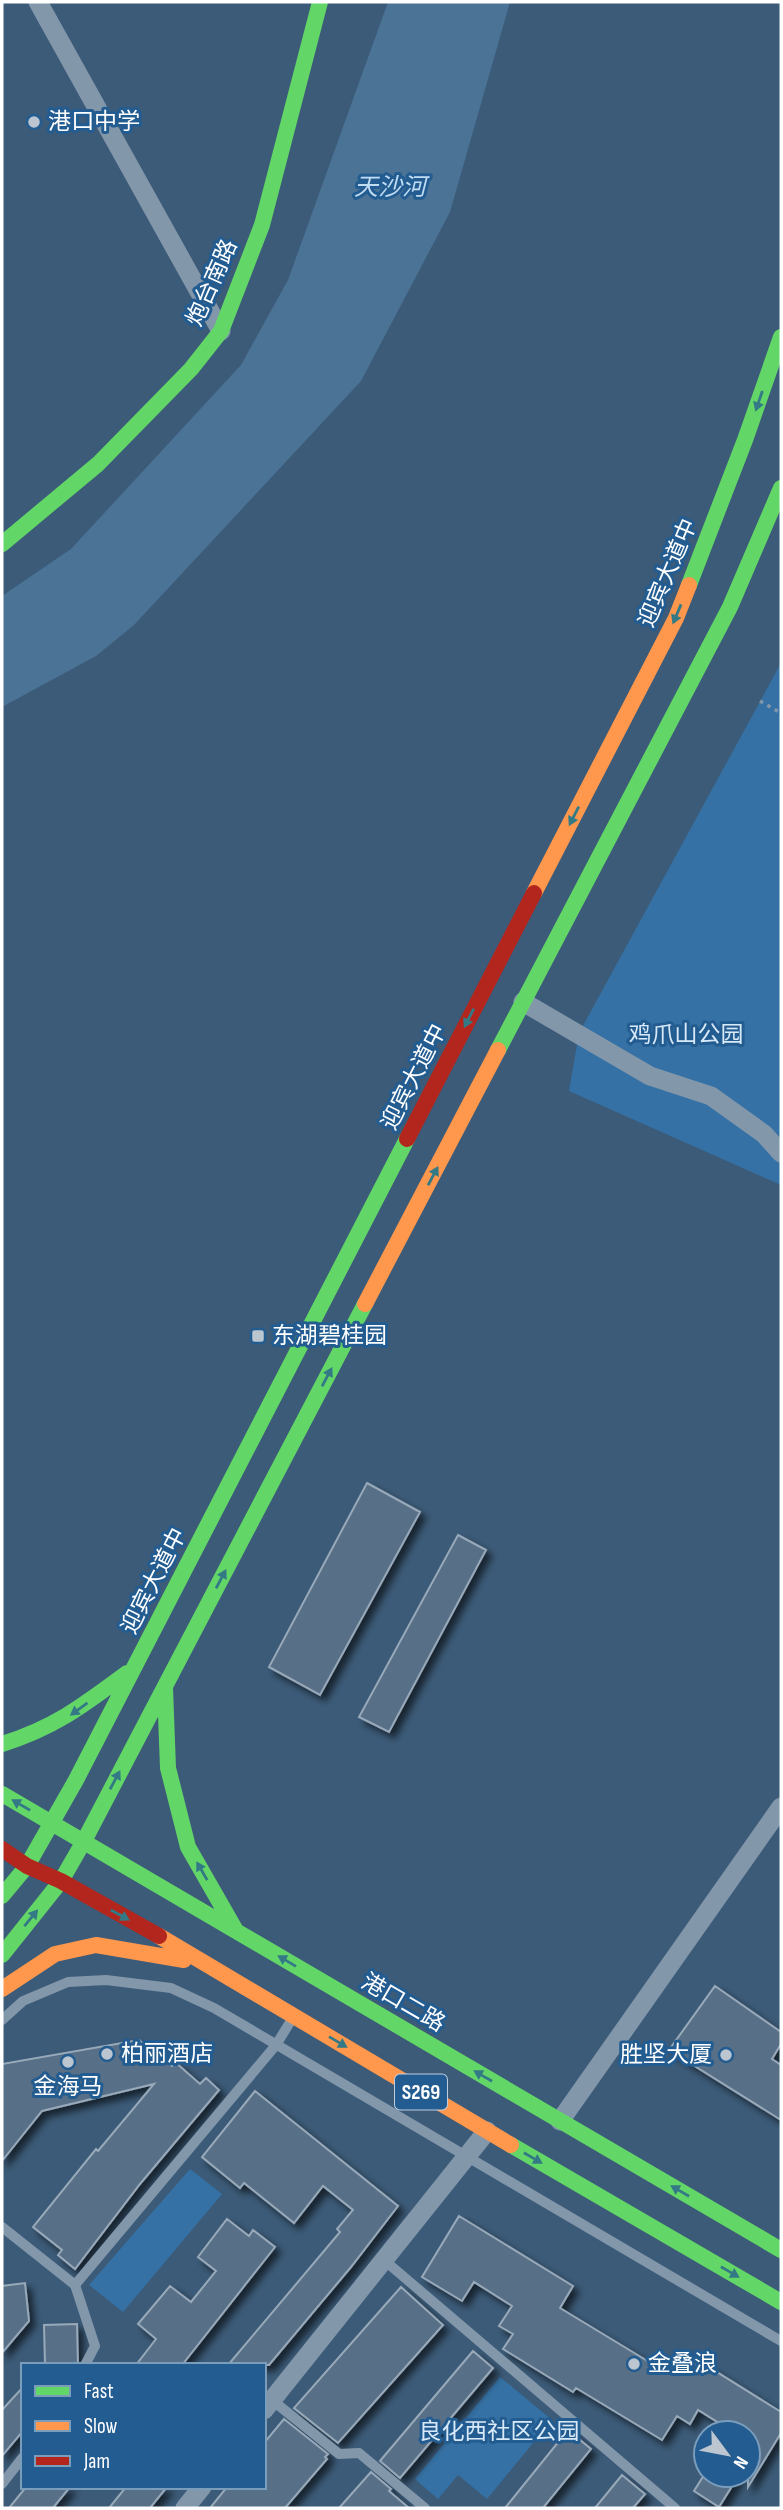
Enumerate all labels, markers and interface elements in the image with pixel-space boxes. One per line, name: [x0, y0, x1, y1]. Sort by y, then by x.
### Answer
place label: 港口中学: [48, 108, 140, 136]
marker: 港口中学: [26, 114, 42, 130]
water label: 天沙河: [354, 173, 430, 202]
street label: 炮台南路: [181, 235, 243, 331]
one-way arrow: [753, 391, 764, 412]
street label: 迎宾大道中: [633, 515, 703, 631]
one-way arrow: [672, 603, 683, 624]
one-way arrow: [568, 806, 579, 826]
one-way arrow: [464, 1009, 476, 1029]
street label: 迎宾大道中: [375, 1019, 453, 1135]
park label: 鸡爪山公园: [629, 1021, 744, 1049]
one-way arrow: [426, 1165, 438, 1185]
place label: 东湖碧桂园: [272, 1322, 387, 1350]
marker: 东湖碧桂园: [250, 1328, 266, 1344]
one-way arrow: [321, 1367, 333, 1387]
street label: 迎宾大道中: [115, 1523, 193, 1639]
one-way arrow: [216, 1569, 227, 1589]
one-way arrow: [70, 1702, 88, 1716]
one-way arrow: [110, 1770, 121, 1790]
one-way arrow: [12, 1799, 31, 1811]
one-way arrow: [196, 1861, 208, 1880]
one-way arrow: [24, 1909, 38, 1927]
one-way arrow: [110, 1909, 130, 1921]
one-way arrow: [278, 1955, 297, 1968]
street label: 港口二路: [356, 1968, 450, 2038]
one-way arrow: [328, 2035, 347, 2048]
place label: 柏丽酒店: [121, 2040, 213, 2068]
place label: 胜坚大厦: [620, 2041, 712, 2069]
marker: 柏丽酒店: [99, 2046, 115, 2062]
marker: 胜坚大厦: [718, 2047, 734, 2063]
marker: 金海马: [60, 2054, 76, 2070]
one-way arrow: [474, 2070, 493, 2082]
place label: 金海马: [34, 2073, 103, 2101]
road number: S269: [395, 2074, 447, 2110]
one-way arrow: [524, 2152, 543, 2164]
one-way arrow: [670, 2185, 690, 2197]
one-way arrow: [721, 2266, 740, 2278]
place label: 金叠浪: [648, 2350, 717, 2378]
marker: 金叠浪: [626, 2356, 642, 2372]
legend: [21, 2363, 266, 2489]
text: Fast: [84, 2379, 114, 2404]
text: Slow: [84, 2414, 118, 2439]
park label: 良化西社区公园: [419, 2418, 580, 2446]
north arrow: [692, 2419, 762, 2489]
text: Jam: [83, 2449, 110, 2474]
text: N: [728, 2452, 753, 2473]

